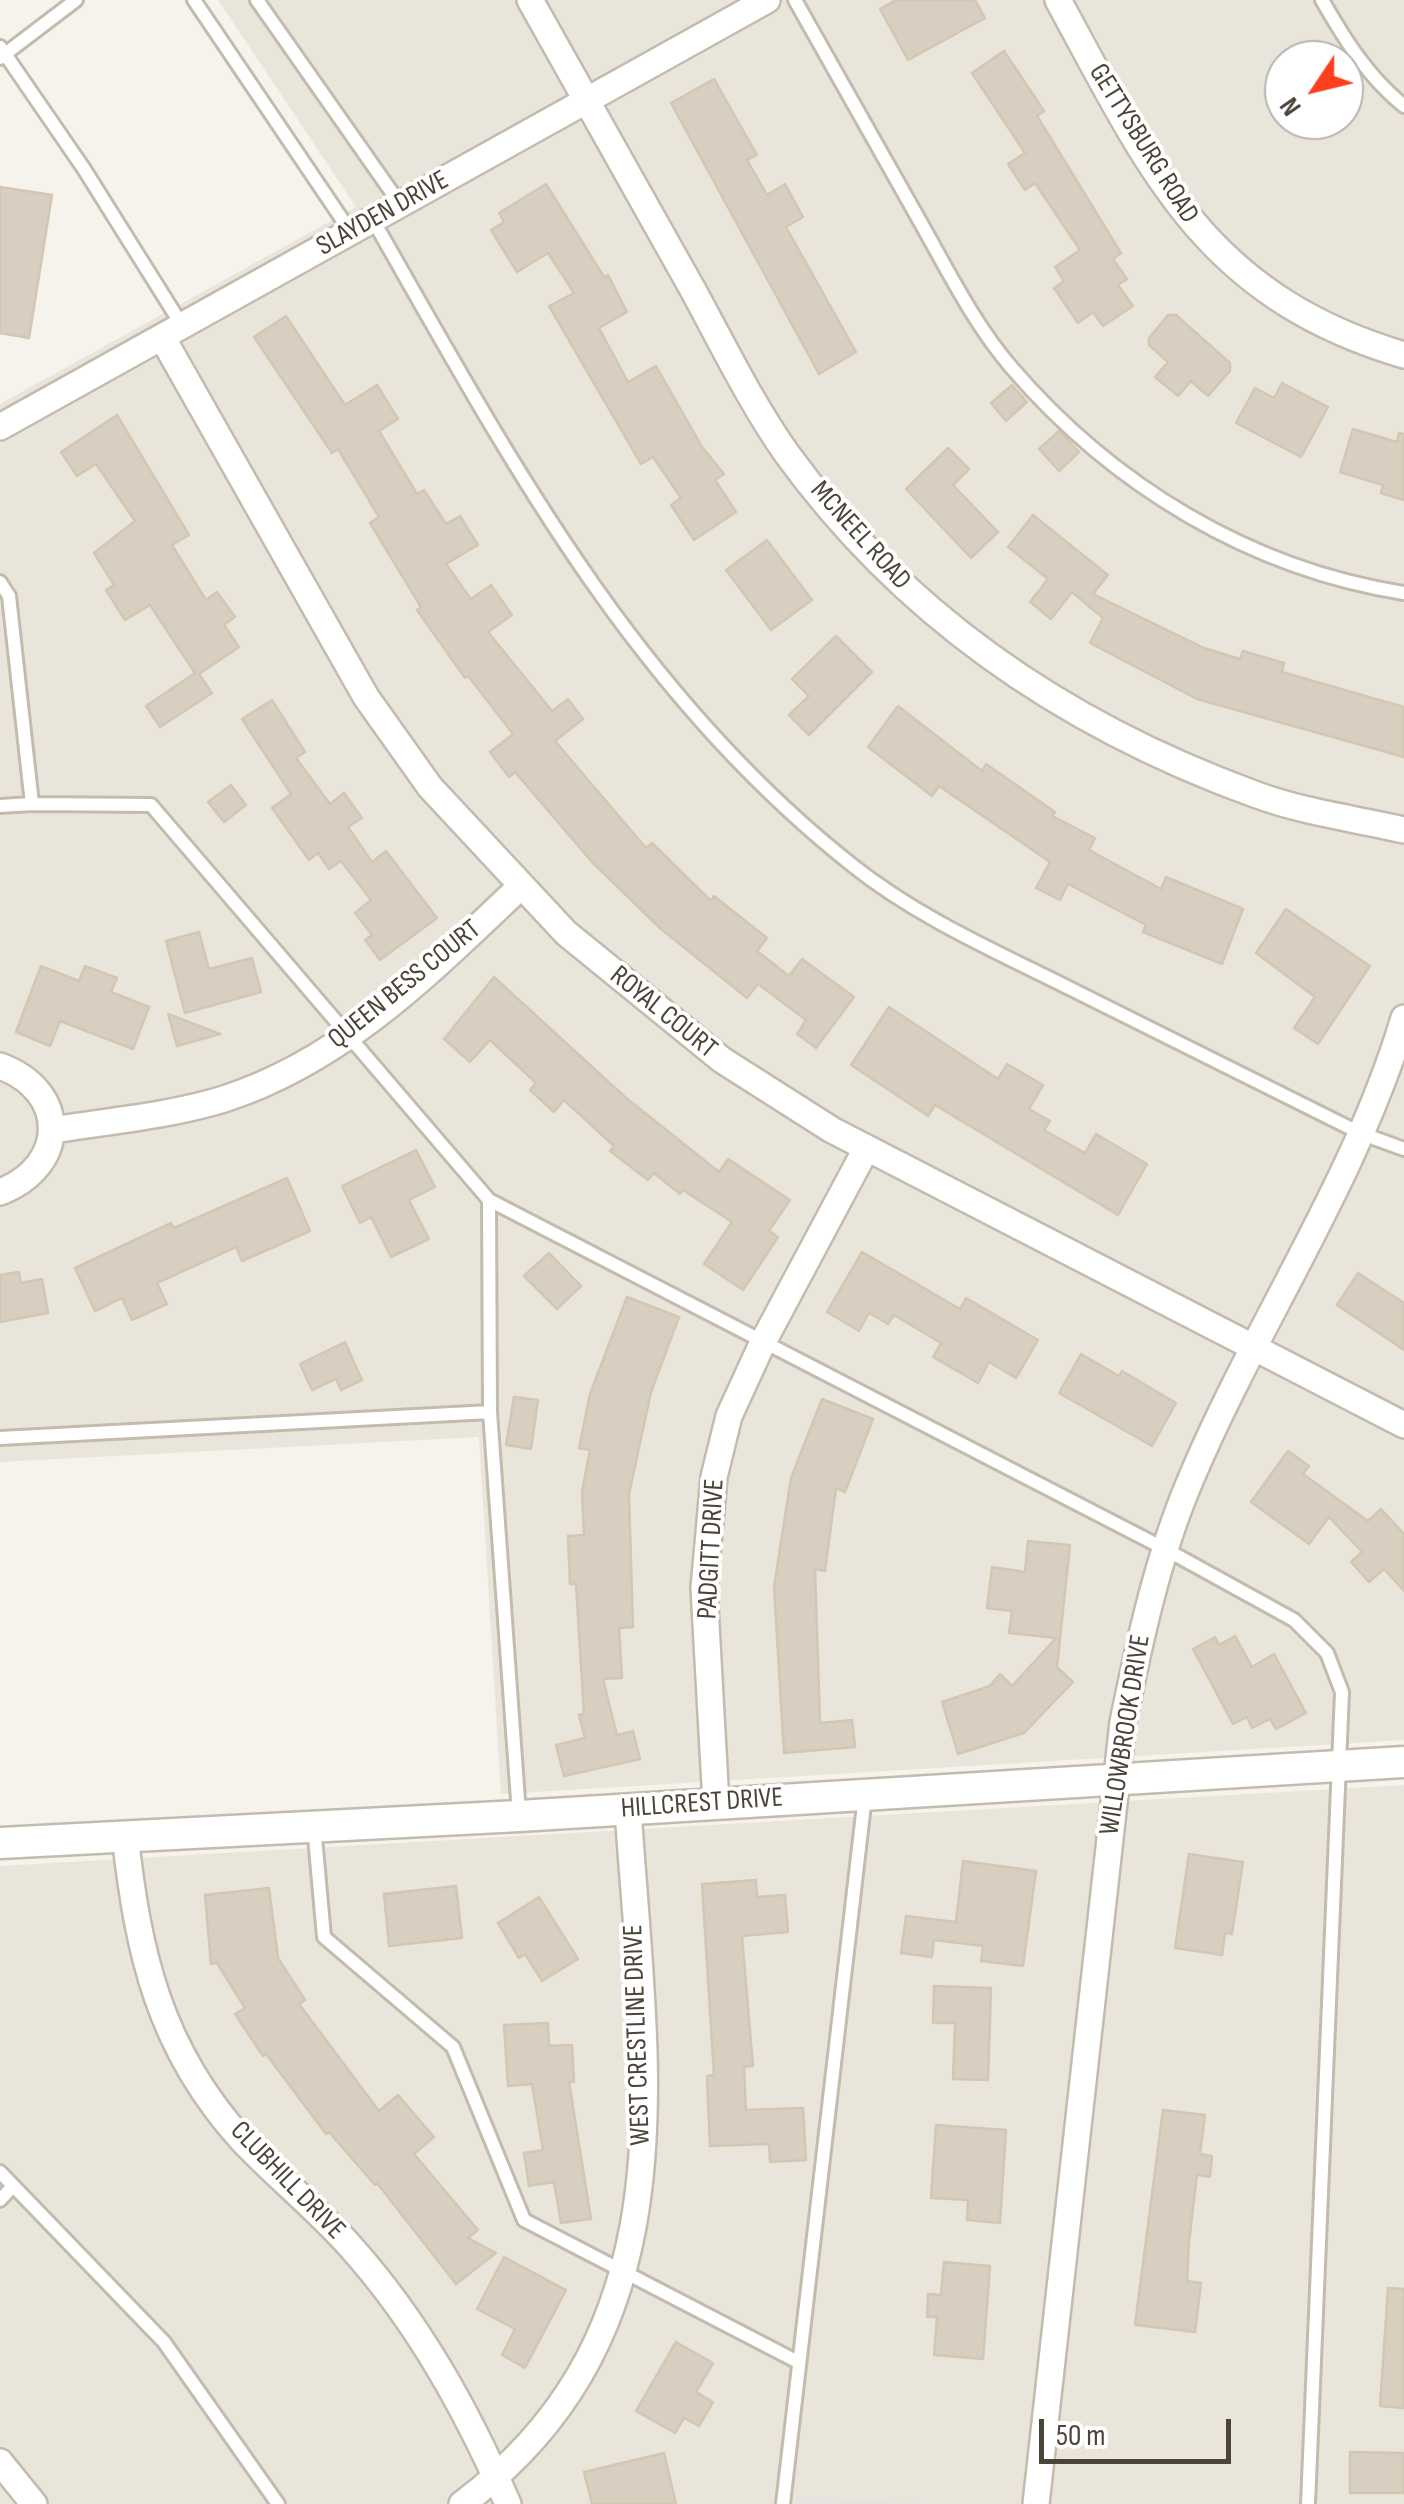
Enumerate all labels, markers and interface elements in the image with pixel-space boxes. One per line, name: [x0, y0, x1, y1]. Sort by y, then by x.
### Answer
north arrow: [1264, 40, 1364, 140]
street label: GETTYSBURG ROAD: [1081, 58, 1205, 230]
text: N: [1273, 91, 1308, 122]
street label: SLAYDEN DRIVE: [311, 164, 455, 264]
street label: MCNEEL ROAD: [803, 475, 917, 597]
street label: QUEEN BESS COURT: [322, 913, 488, 1057]
street label: ROYAL COURT: [603, 960, 723, 1066]
street label: PADGITT DRIVE: [692, 1478, 732, 1620]
street label: WILLOWBROOK DRIVE: [1094, 1632, 1158, 1838]
street label: HILLCREST DRIVE: [620, 1782, 784, 1826]
street label: WEST CRESTLINE DRIVE: [617, 1924, 659, 2146]
street label: CLUBHILL DRIVE: [222, 2115, 352, 2247]
scale bar: [1044, 2399, 1236, 2461]
text: 50 m: [1056, 2418, 1105, 2454]

